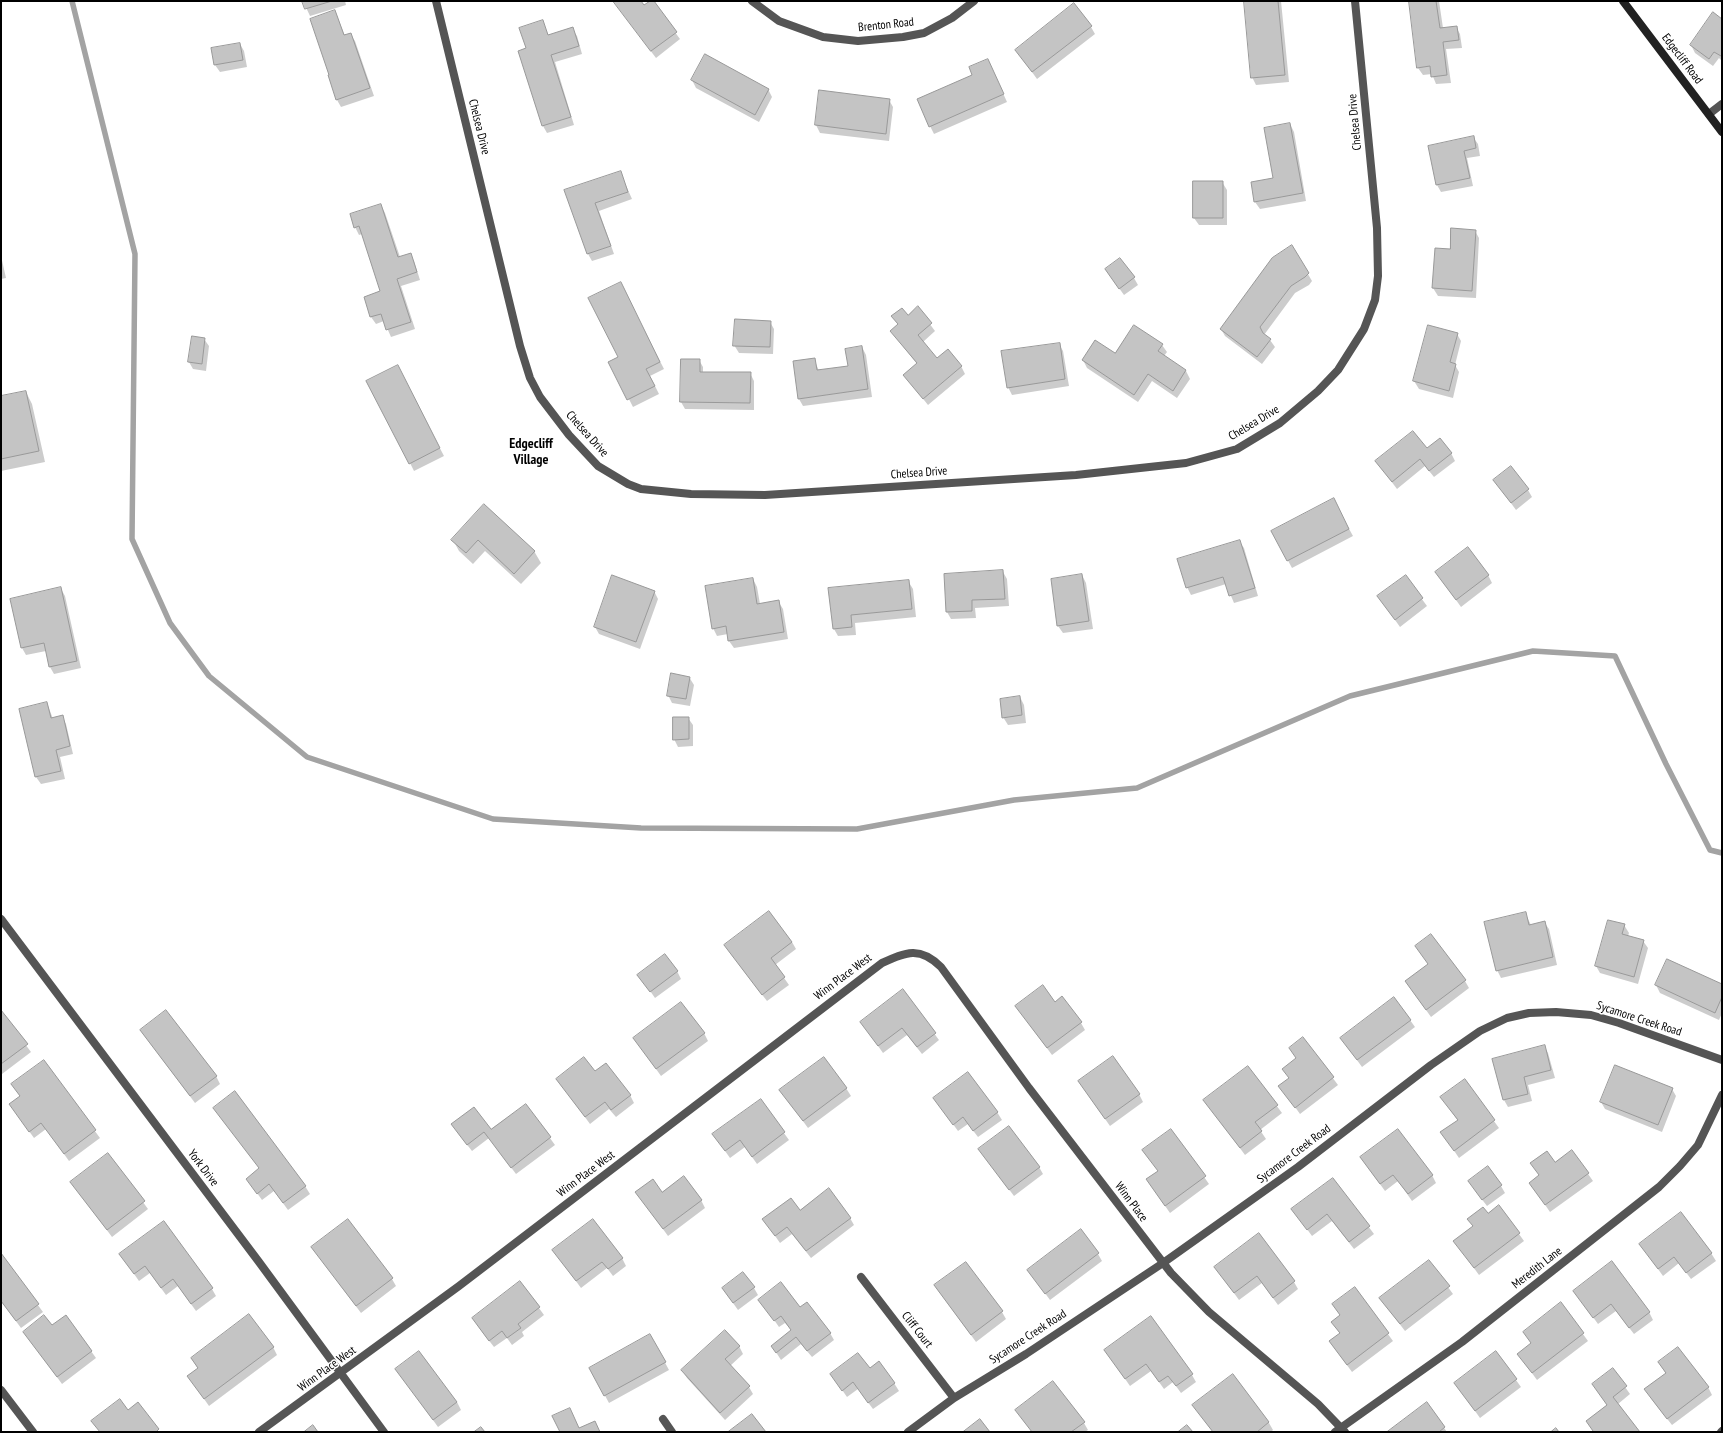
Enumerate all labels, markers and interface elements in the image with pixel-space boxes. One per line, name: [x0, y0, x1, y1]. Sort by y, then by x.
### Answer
street label: Brenton Road: [857, 15, 915, 35]
street label: Edgecliff Road: [1658, 31, 1706, 87]
street label: Chelsea Drive: [1345, 93, 1365, 151]
street label: Chelsea Drive: [465, 98, 493, 156]
street label: Chelsea Drive: [1226, 402, 1282, 444]
street label: Chelsea Drive: [563, 408, 611, 460]
district label: Edgecliff Village: [509, 436, 553, 468]
street label: Chelsea Drive: [890, 464, 948, 482]
street label: Winn Place West: [811, 951, 875, 1003]
street label: Sycamore Creek Road: [1595, 998, 1683, 1040]
street label: Sycamore Creek Road: [1254, 1122, 1334, 1186]
street label: York Drive: [185, 1147, 221, 1189]
street label: Winn Place West: [554, 1148, 618, 1200]
street label: Winn Place: [1111, 1179, 1151, 1225]
street label: Meredith Lane: [1509, 1244, 1565, 1292]
street label: Sycamore Creek Road: [987, 1307, 1069, 1367]
street label: Cliff Court: [898, 1309, 936, 1351]
street label: Winn Place West: [295, 1343, 359, 1395]

